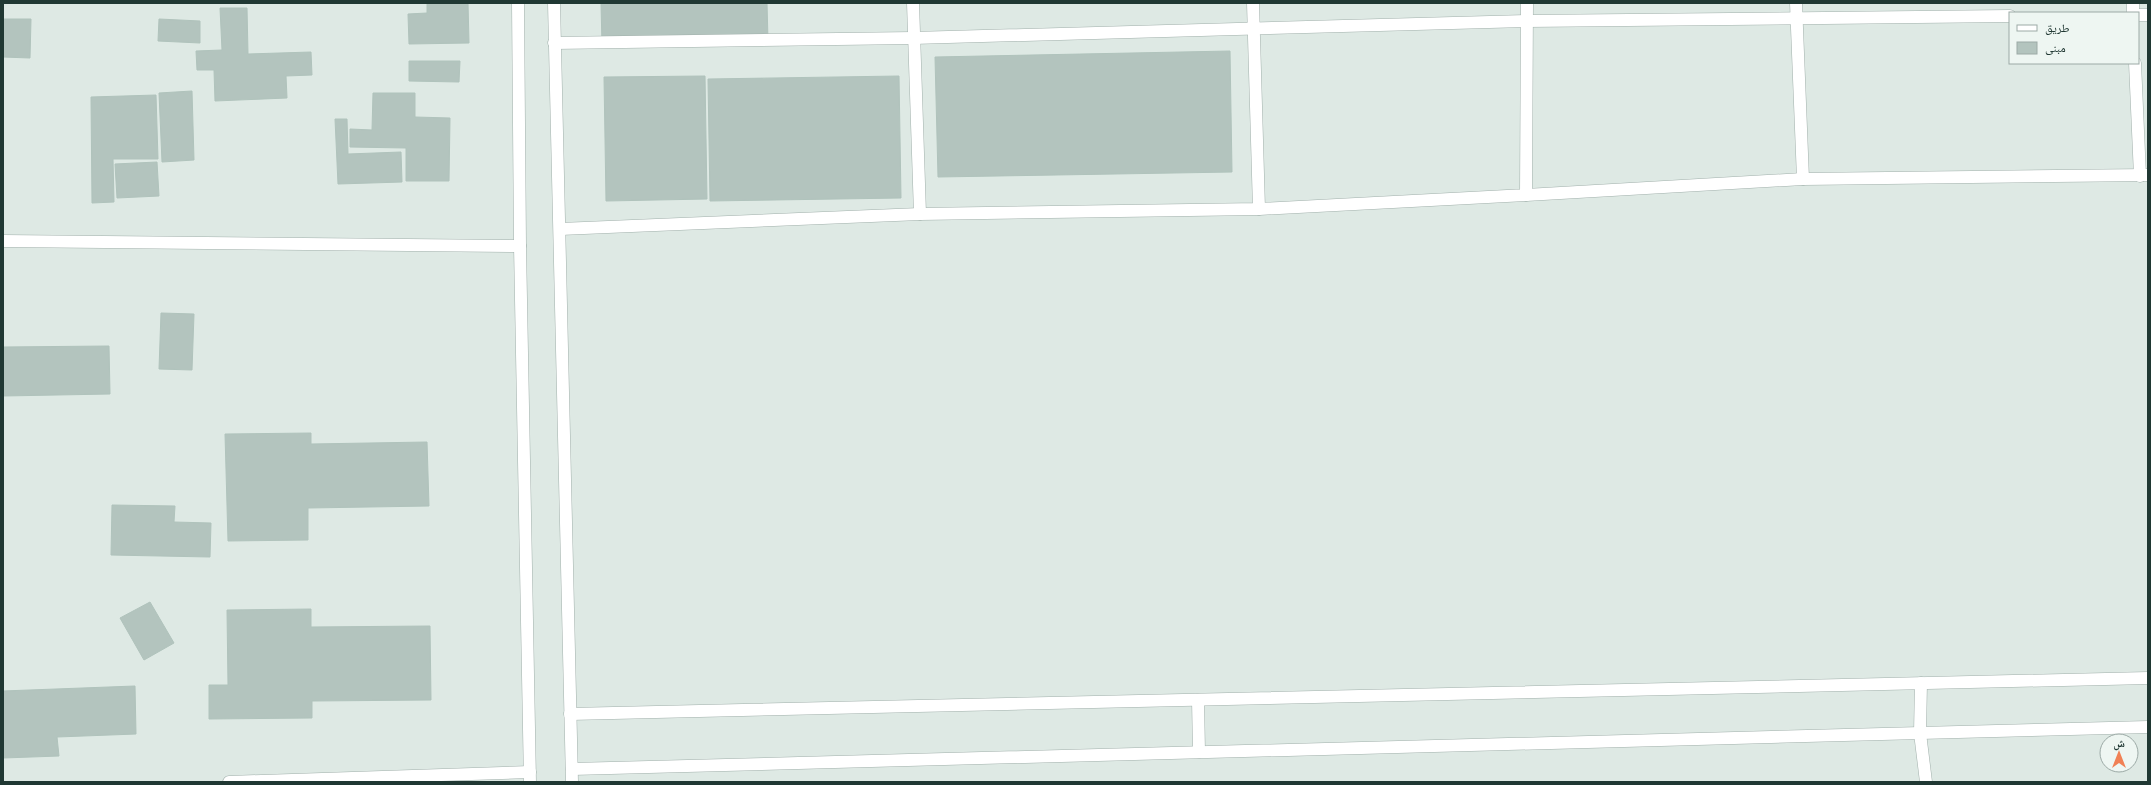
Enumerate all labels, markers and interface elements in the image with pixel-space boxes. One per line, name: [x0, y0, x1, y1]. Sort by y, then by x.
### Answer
legend: [2009, 12, 2139, 64]
text: طريق: [2045, 20, 2070, 35]
text: مبنى: [2045, 40, 2066, 55]
north arrow: [2099, 733, 2139, 773]
text: ش: [2113, 736, 2125, 751]

